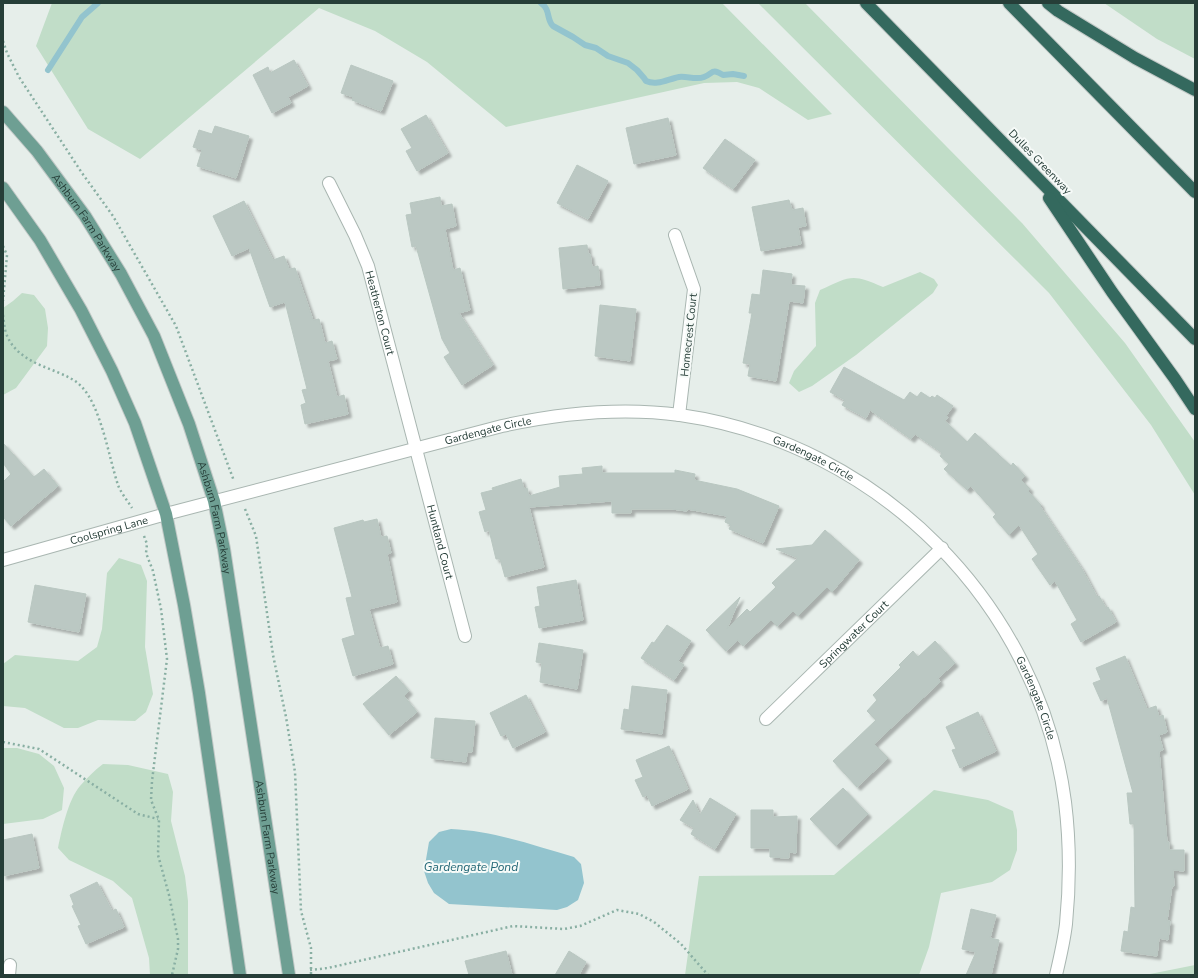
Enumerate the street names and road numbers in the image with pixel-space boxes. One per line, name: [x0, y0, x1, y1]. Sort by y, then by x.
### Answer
street label: Dulles Greenway: [1005, 126, 1075, 198]
street label: Ashburn Farm Parkway: [49, 170, 125, 275]
street label: Heatherton Court: [362, 269, 399, 357]
street label: Homecrest Court: [677, 292, 701, 377]
street label: Gardengate Circle: [443, 413, 533, 448]
street label: Gardengate Circle: [771, 432, 857, 484]
street label: Ashburn Farm Parkway: [194, 459, 235, 575]
street label: Huntland Court: [423, 503, 457, 581]
street label: Coolspring Lane: [68, 512, 150, 548]
street label: Springwater Court: [816, 597, 892, 671]
street label: Gardengate Circle: [1013, 653, 1059, 742]
street label: Ashburn Farm Parkway: [252, 779, 284, 895]

